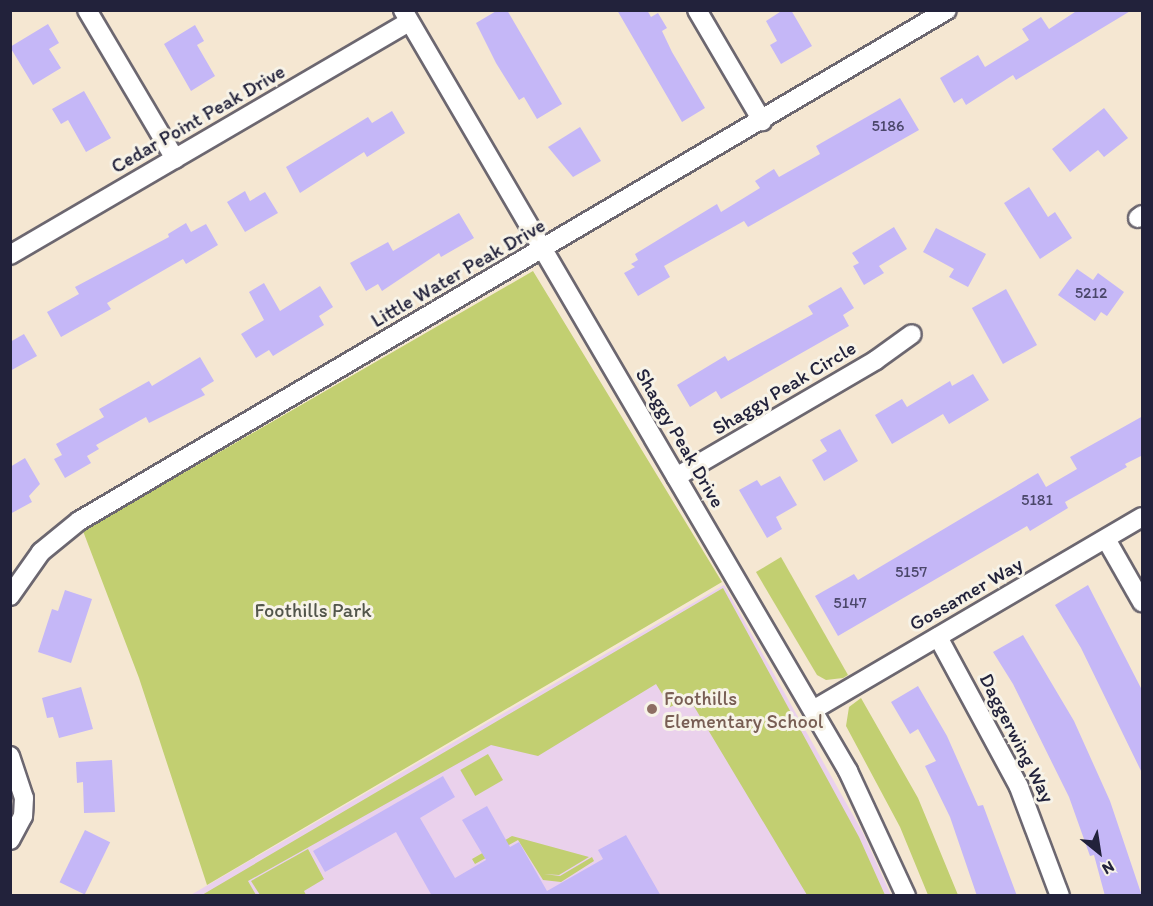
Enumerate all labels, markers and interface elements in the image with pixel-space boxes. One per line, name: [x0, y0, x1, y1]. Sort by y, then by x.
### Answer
street label: Cedar Point Peak Drive: [108, 60, 288, 178]
house number: 5186: [871, 116, 905, 136]
street label: Little Water Peak Drive: [368, 214, 548, 332]
house number: 5212: [1075, 283, 1107, 303]
street label: Shaggy Peak Circle: [708, 336, 860, 440]
street label: Shaggy Peak Drive: [630, 364, 730, 512]
house number: 5181: [1021, 490, 1053, 510]
street label: Gossamer Way: [905, 552, 1027, 636]
house number: 5157: [895, 562, 927, 582]
house number: 5147: [833, 593, 867, 613]
park label: Foothills Park: [255, 598, 371, 622]
street label: Daggerwing Way: [974, 669, 1060, 807]
place label: Foothills Elementary School: [664, 686, 823, 733]
marker: Foothills Elementary School: [645, 702, 659, 716]
north arrow: [1069, 822, 1129, 882]
text: N: [1099, 857, 1118, 879]

